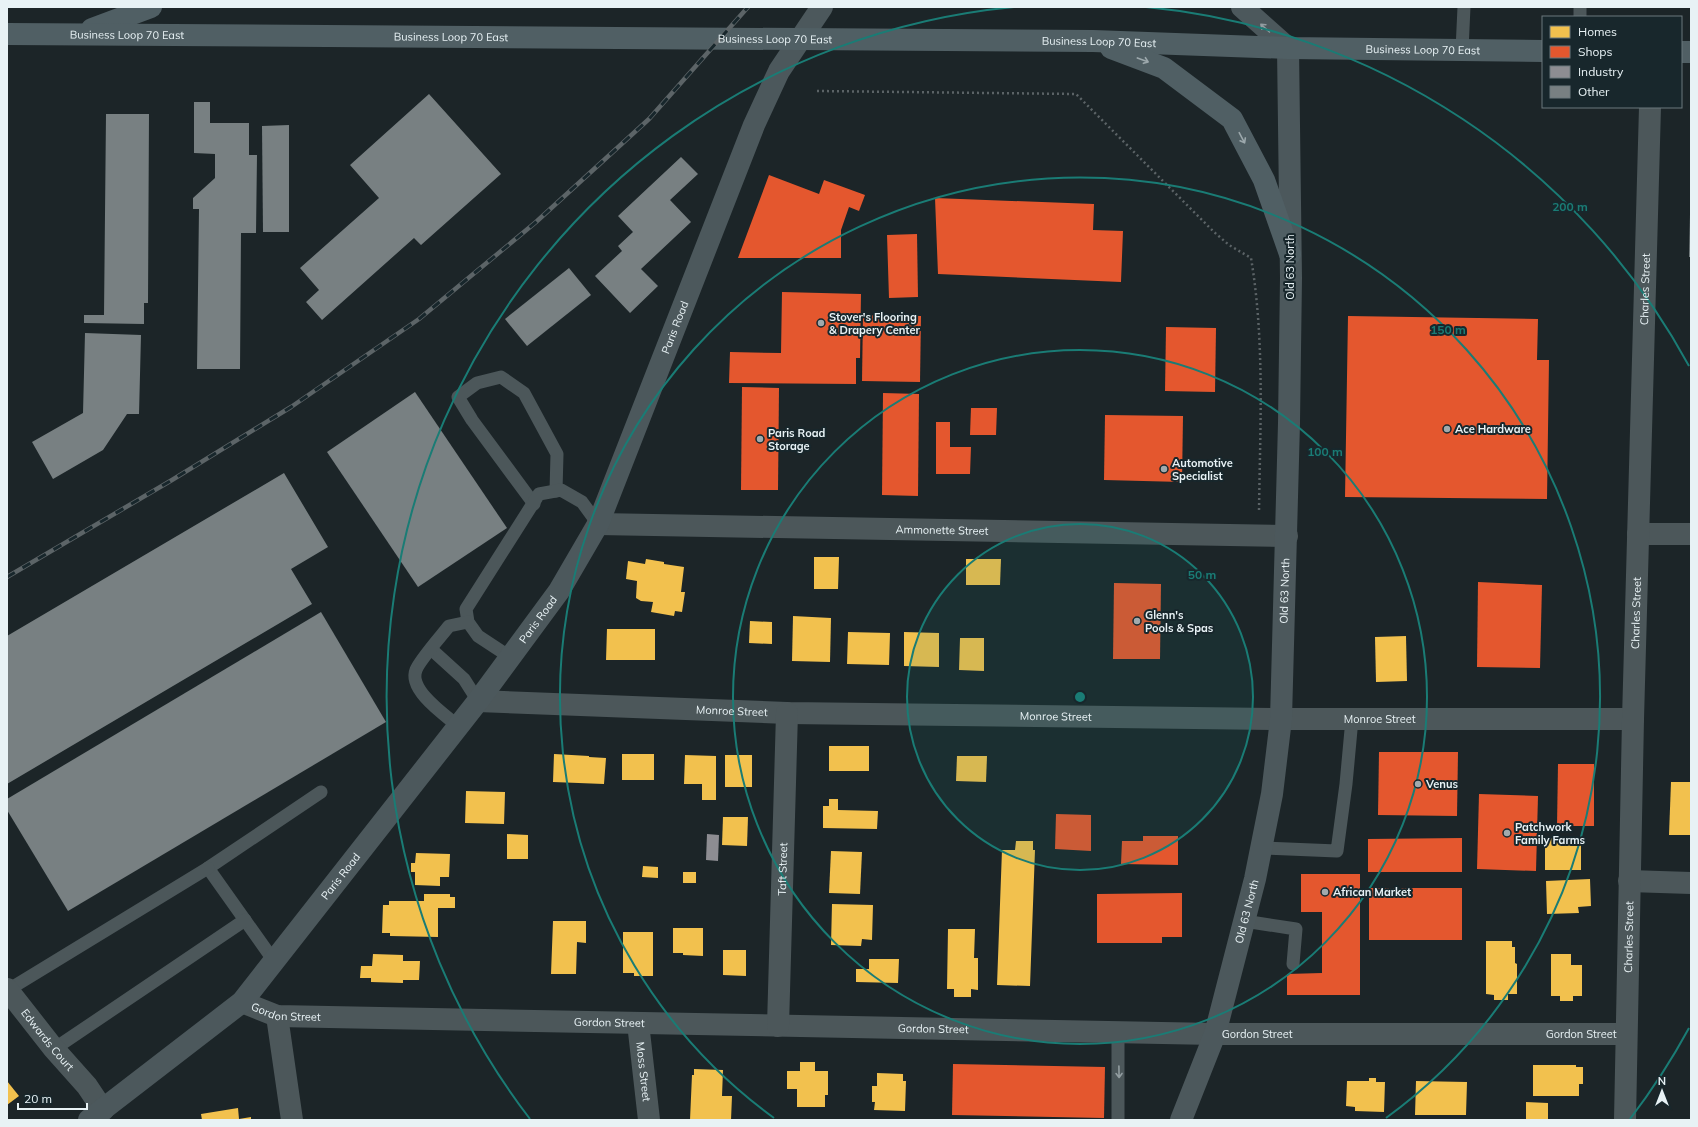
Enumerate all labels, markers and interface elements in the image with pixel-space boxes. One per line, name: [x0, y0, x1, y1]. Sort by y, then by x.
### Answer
legend: [1542, 16, 1682, 108]
one-way arrow: [1260, 23, 1270, 32]
text: Homes: [1578, 24, 1617, 39]
street label: Business Loop 70 East: [70, 27, 184, 42]
street label: Business Loop 70 East: [394, 29, 508, 44]
street label: Business Loop 70 East: [718, 32, 832, 46]
street label: Business Loop 70 East: [1042, 34, 1157, 50]
street label: Business Loop 70 East: [1365, 42, 1480, 57]
text: Shops: [1578, 44, 1613, 59]
one-way arrow: [1136, 56, 1148, 64]
text: Industry: [1578, 64, 1624, 79]
text: Other: [1578, 84, 1610, 99]
one-way arrow: [1239, 132, 1246, 144]
text: 200 m: [1552, 199, 1588, 214]
street label: Old 63 North: [1283, 234, 1297, 300]
street label: Charles Street: [1637, 253, 1653, 325]
street label: Paris Road: [658, 299, 692, 356]
place label: Stover's Flooring & Drapery Center: [829, 310, 920, 337]
marker: Stover's Flooring & Drapery Center: [816, 318, 826, 328]
text: 150 m: [1430, 322, 1466, 337]
place label: Ace Hardware: [1455, 422, 1531, 436]
marker: Ace Hardware: [1442, 424, 1452, 434]
place label: Paris Road Storage: [768, 426, 826, 453]
marker: Paris Road Storage: [755, 434, 765, 444]
text: 100 m: [1307, 444, 1343, 459]
place label: Automotive Specialist: [1172, 456, 1233, 483]
marker: Automotive Specialist: [1159, 464, 1169, 474]
street label: Ammonette Street: [895, 522, 989, 538]
street label: Old 63 North: [1277, 558, 1292, 624]
text: 50 m: [1188, 567, 1216, 582]
street label: Charles Street: [1628, 577, 1644, 649]
street label: Paris Road: [516, 593, 560, 646]
place label: Glenn's Pools & Spas: [1145, 608, 1214, 635]
marker: Glenn's Pools & Spas: [1132, 616, 1142, 626]
centre of rings: [1073, 690, 1087, 704]
street label: Monroe Street: [696, 702, 768, 719]
street label: Monroe Street: [1020, 709, 1092, 724]
street label: Monroe Street: [1344, 712, 1416, 726]
place label: Venus: [1425, 777, 1458, 791]
marker: Venus: [1413, 779, 1423, 789]
place label: Patchwork Family Farms: [1515, 820, 1586, 847]
marker: Patchwork Family Farms: [1502, 828, 1512, 838]
street label: Taft Street: [775, 842, 790, 896]
street label: Paris Road: [318, 850, 363, 902]
street label: Old 63 North: [1232, 878, 1262, 945]
place label: African Market: [1333, 885, 1411, 899]
marker: African Market: [1320, 887, 1330, 897]
street label: Charles Street: [1621, 901, 1636, 973]
street label: Gordon Street: [249, 999, 321, 1024]
street label: Edwards Court: [18, 1006, 77, 1074]
street label: Gordon Street: [574, 1015, 645, 1030]
street label: Gordon Street: [898, 1021, 969, 1036]
street label: Gordon Street: [1222, 1027, 1293, 1041]
street label: Gordon Street: [1546, 1027, 1617, 1041]
street label: Moss Street: [633, 1041, 654, 1102]
one-way arrow: [1115, 1065, 1123, 1078]
north arrow: [1642, 1071, 1682, 1111]
text: N: [1658, 1074, 1666, 1088]
scale bar: [18, 1085, 87, 1111]
text: 20 m: [24, 1091, 52, 1106]

